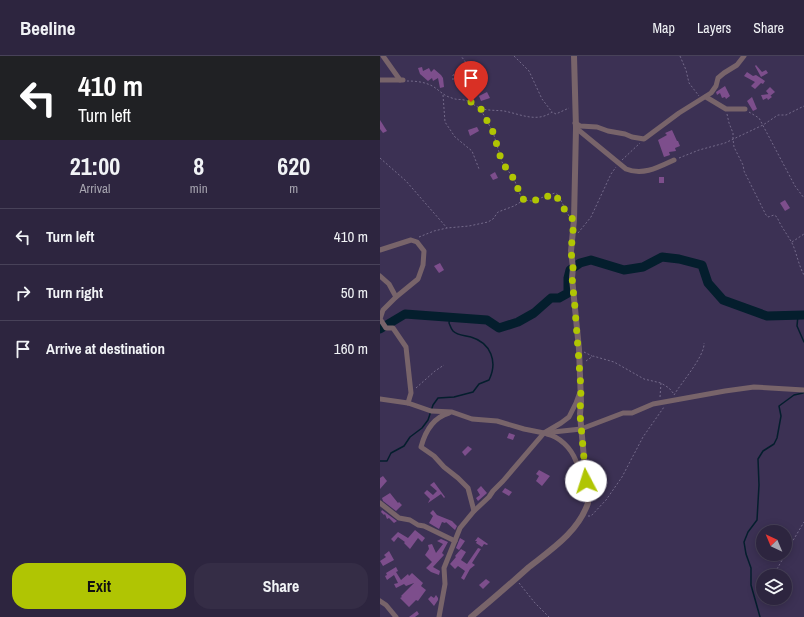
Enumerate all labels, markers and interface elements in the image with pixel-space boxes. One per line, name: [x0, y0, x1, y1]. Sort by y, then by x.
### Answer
text: Beeline: [20, 15, 75, 41]
text: Map: [653, 19, 675, 37]
text: Layers: [697, 19, 731, 37]
text: Share: [753, 19, 784, 37]
pin: [454, 61, 488, 102]
text: 410 m: [78, 67, 143, 105]
icon: arrive: [460, 67, 482, 89]
icon: left: [12, 72, 64, 124]
text: Turn left: [78, 103, 131, 128]
text: 21:00: [70, 150, 120, 182]
text: 8: [193, 150, 204, 182]
text: 620: [277, 150, 310, 182]
text: Arrival: [80, 180, 110, 197]
text: min: [190, 180, 208, 197]
text: m: [289, 180, 298, 197]
icon: left: [12, 226, 34, 248]
text: Turn left: [46, 226, 94, 247]
text: 410 m: [334, 226, 368, 247]
icon: right: [12, 282, 34, 304]
text: Turn right: [46, 282, 103, 303]
text: 50 m: [341, 282, 368, 303]
icon: arrive: [12, 338, 34, 360]
text: Arrive at destination: [46, 338, 165, 359]
text: 160 m: [334, 338, 368, 359]
position arrow: [565, 460, 607, 502]
north arrow: [756, 525, 792, 561]
map controls: [756, 525, 792, 605]
button: Exit: [12, 563, 186, 609]
button: Share: [194, 563, 368, 609]
button: layers: [756, 569, 792, 605]

